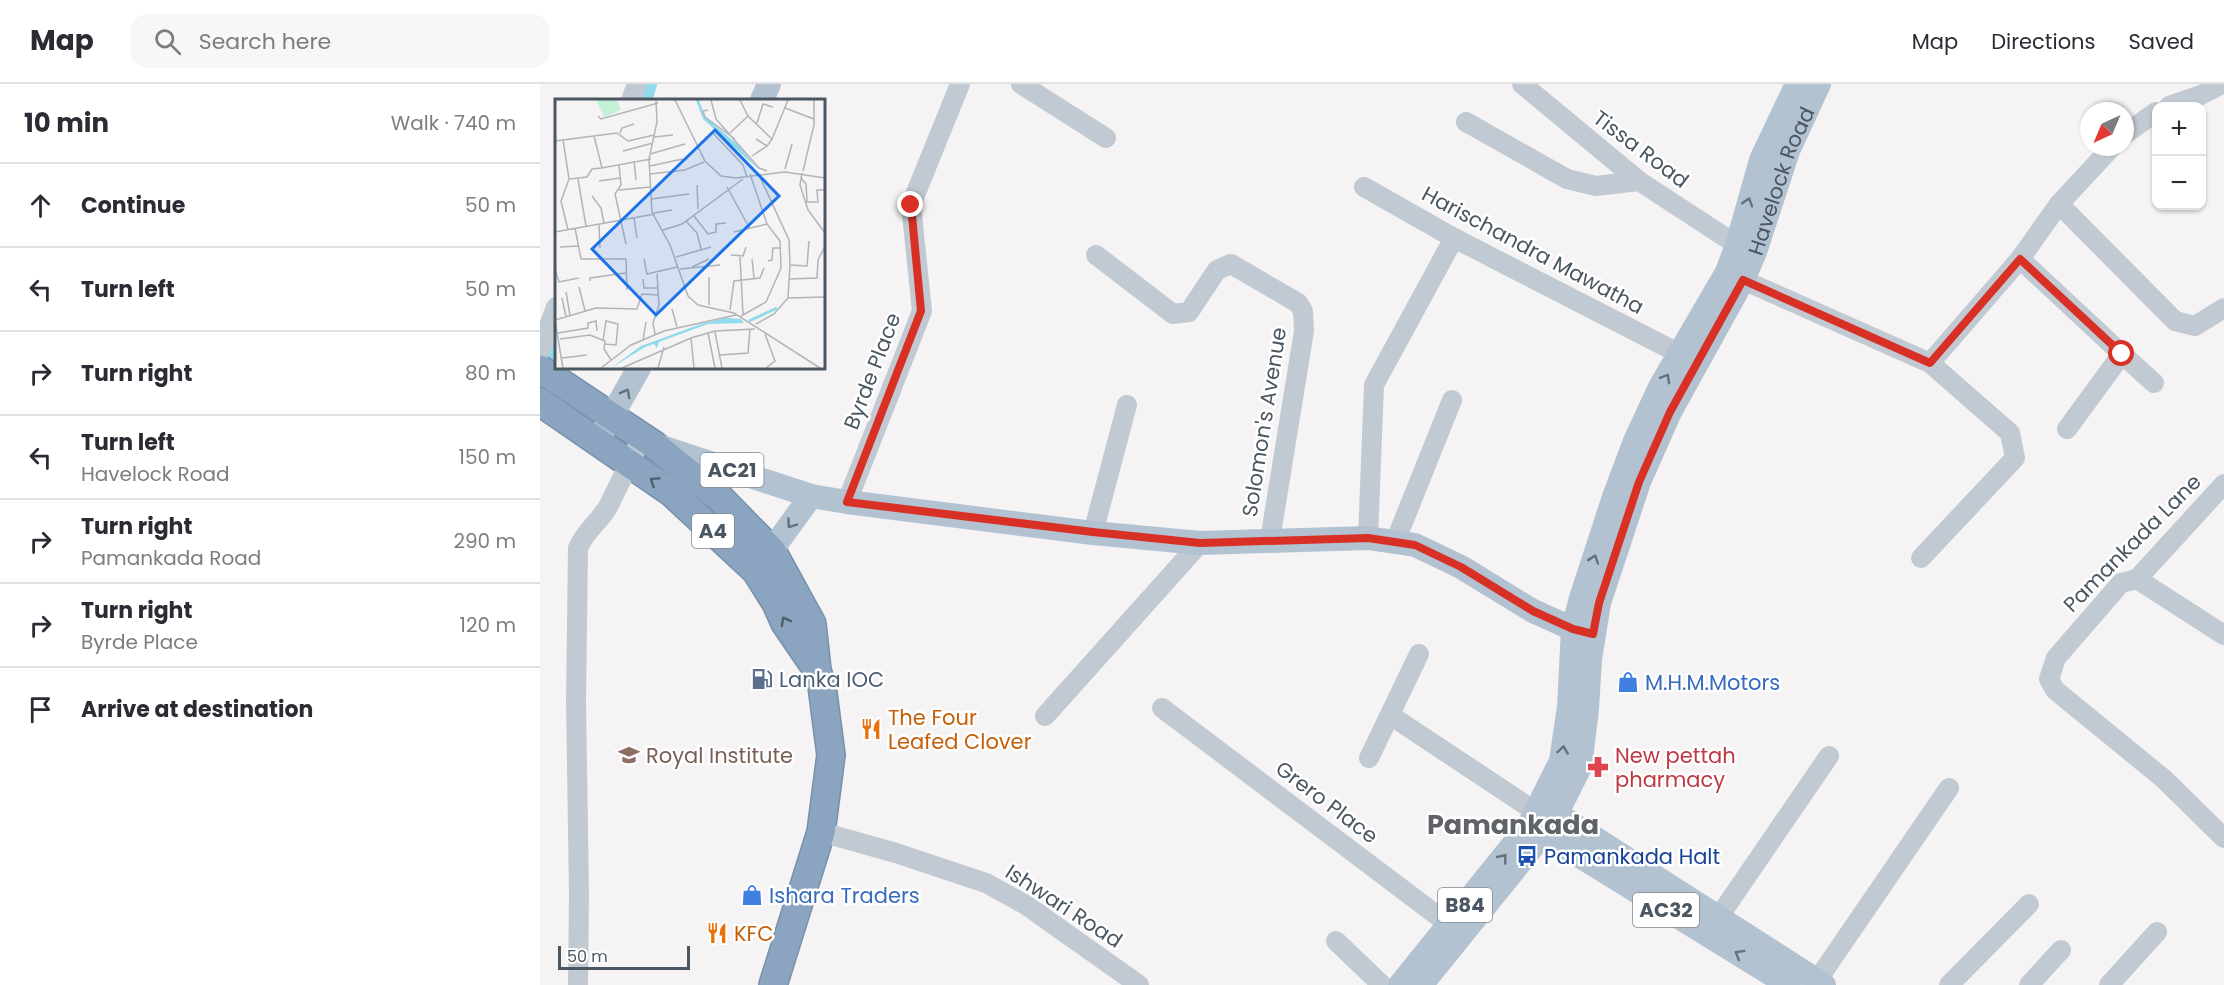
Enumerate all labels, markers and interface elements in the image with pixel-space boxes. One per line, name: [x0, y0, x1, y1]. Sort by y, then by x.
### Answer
search box: [130, 14, 550, 68]
text: Map: [30, 21, 94, 60]
icon: search: [151, 25, 184, 58]
text: Search here: [199, 26, 331, 57]
text: Map: [1912, 27, 1958, 56]
text: Directions: [1991, 27, 2095, 56]
text: Saved: [2128, 27, 2194, 56]
inset map: [555, 99, 825, 369]
street label: Havelock Road: [1740, 102, 1821, 259]
north arrow: [2080, 102, 2134, 156]
map controls: [2152, 102, 2206, 210]
button: +: [2152, 102, 2206, 156]
street label: Tissa Road: [1587, 103, 1695, 195]
text: 10 min: [24, 105, 109, 141]
text: Walk · 740 m: [391, 109, 516, 137]
button: −: [2152, 156, 2206, 210]
street label: Harischandra Mawatha: [1417, 179, 1649, 321]
icon: ahead: [24, 189, 57, 222]
text: Continue: [81, 190, 185, 221]
text: 50 m: [465, 191, 516, 219]
route end: [897, 191, 923, 217]
one-way arrow: [1741, 197, 1753, 208]
icon: left: [24, 273, 57, 306]
text: Turn left: [81, 274, 175, 305]
text: 50 m: [465, 275, 516, 303]
street label: Byrde Place: [836, 309, 908, 433]
street label: Solomon's Avenue: [1235, 325, 1293, 519]
route start: [2108, 340, 2134, 366]
icon: right: [24, 357, 57, 390]
text: Turn right: [81, 358, 192, 389]
text: 80 m: [465, 359, 516, 387]
one-way arrow: [1658, 373, 1670, 384]
one-way arrow: [619, 388, 630, 399]
text: Turn left: [81, 427, 175, 458]
icon: left: [24, 441, 57, 474]
text: 150 m: [459, 443, 516, 471]
road number: AC21: [700, 453, 764, 487]
text: Havelock Road: [81, 460, 229, 488]
street label: Pamankada Lane: [2057, 468, 2207, 618]
one-way arrow: [650, 476, 660, 488]
text: Turn right: [81, 511, 192, 542]
road number: A4: [692, 514, 734, 548]
one-way arrow: [787, 517, 798, 528]
icon: right: [24, 525, 57, 558]
text: 290 m: [453, 527, 516, 555]
text: Pamankada Road: [81, 544, 261, 572]
one-way arrow: [1587, 554, 1600, 565]
text: Turn right: [81, 595, 192, 626]
icon: right: [24, 609, 57, 642]
text: 120 m: [460, 611, 516, 639]
one-way arrow: [781, 617, 792, 628]
text: Byrde Place: [81, 628, 198, 656]
place label: Lanka IOC: [779, 665, 884, 694]
fuel station icon: Lanka IOC: [750, 667, 774, 691]
place label: M.H.M.Motors: [1645, 668, 1780, 697]
shop icon: M.H.M.Motors: [1616, 670, 1640, 694]
icon: arrive: [24, 693, 57, 726]
text: Arrive at destination: [81, 694, 313, 725]
place label: The Four Leafed Clover: [888, 703, 1032, 756]
restaurant icon: The Four Leafed Clover: [859, 717, 883, 741]
place label: Royal Institute: [646, 741, 793, 770]
place label: New pettah pharmacy: [1615, 741, 1736, 794]
school or university icon: Royal Institute: [617, 743, 641, 767]
one-way arrow: [1556, 745, 1569, 754]
street label: Grero Place: [1270, 754, 1384, 850]
pharmacy icon: New pettah pharmacy: [1586, 755, 1610, 779]
district label: Pamankada: [1427, 806, 1599, 843]
place label: Pamankada Halt: [1544, 842, 1720, 871]
bus stop icon: Pamankada Halt: [1515, 844, 1539, 868]
one-way arrow: [1495, 853, 1506, 864]
street label: Ishwari Road: [1000, 857, 1128, 955]
place label: Ishara Traders: [769, 881, 920, 910]
shop icon: Ishara Traders: [740, 883, 764, 907]
road number: B84: [1438, 888, 1492, 922]
road number: AC32: [1633, 893, 1699, 927]
place label: KFC: [734, 919, 773, 948]
restaurant icon: KFC: [705, 921, 729, 945]
scale bar: [558, 943, 690, 970]
text: 50 m: [567, 945, 608, 968]
one-way arrow: [1735, 950, 1745, 962]

